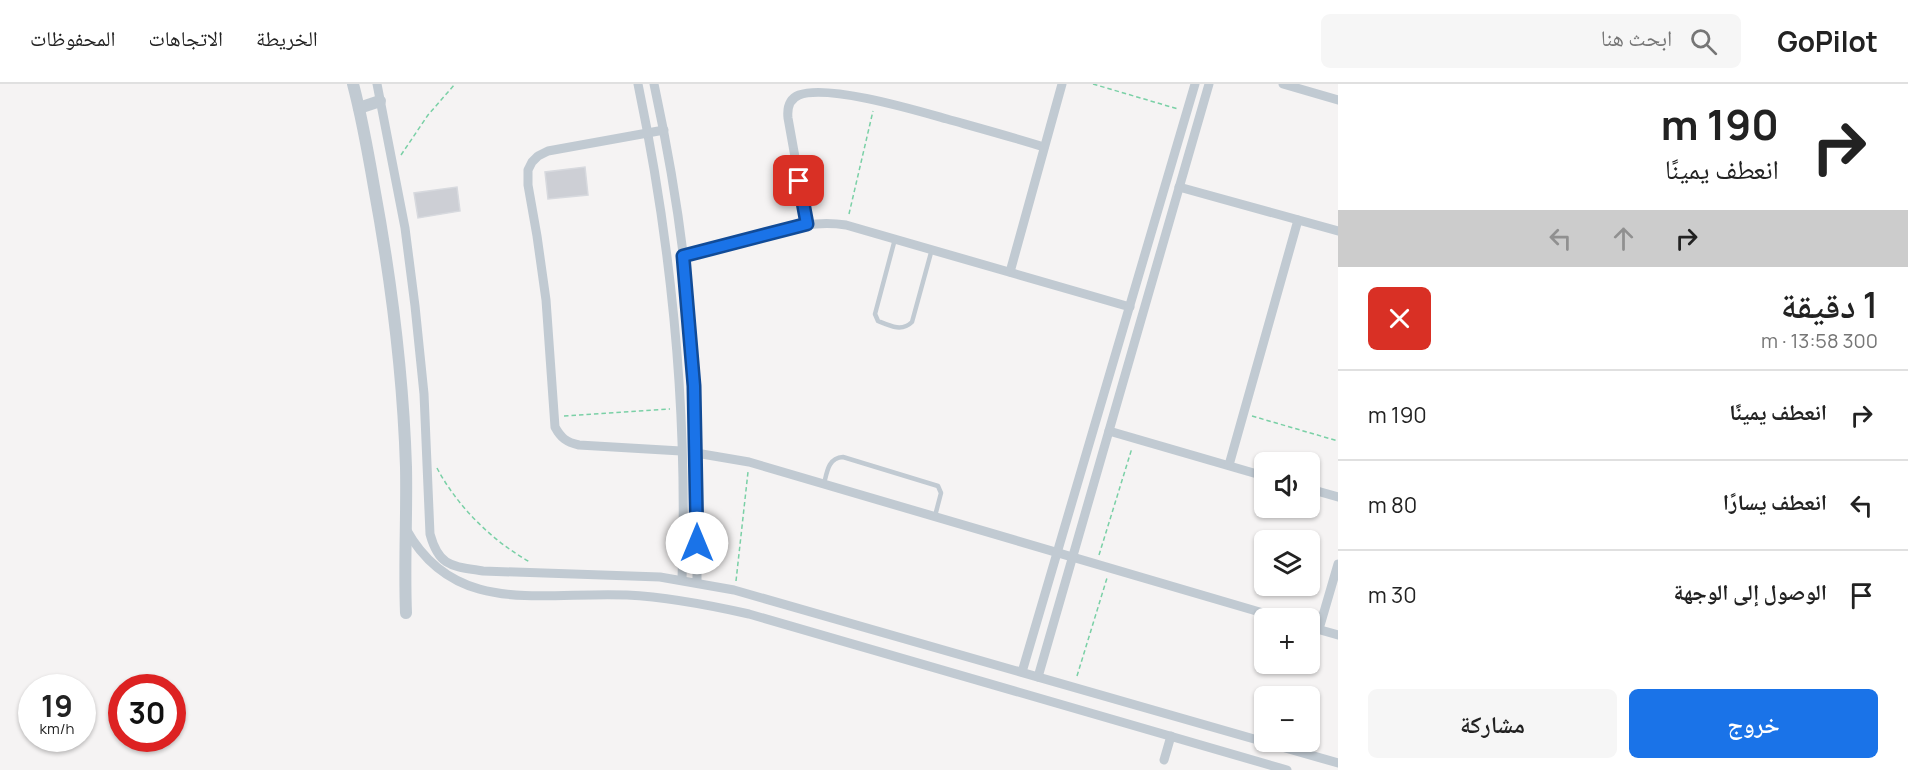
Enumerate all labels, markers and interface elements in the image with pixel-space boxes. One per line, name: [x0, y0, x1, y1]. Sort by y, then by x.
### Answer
search box: [1321, 14, 1741, 68]
text: GoPilot: [1777, 22, 1878, 60]
text: ابحث هنا: [1601, 23, 1672, 53]
text: المحفوظات: [30, 24, 115, 52]
text: الاتجاهات: [148, 24, 223, 52]
text: الخريطة: [256, 24, 318, 52]
icon: search: [1687, 25, 1720, 58]
text: 190 m: [1661, 95, 1779, 153]
icon: right: [1800, 108, 1878, 186]
text: انعطف يمينًا: [1665, 150, 1779, 187]
pin: [773, 155, 824, 206]
icon: arrive: [782, 164, 815, 197]
icon: left: [1544, 222, 1577, 255]
icon: ahead: [1607, 222, 1640, 255]
icon: right: [1670, 222, 1703, 255]
text: 1 دقيقة: [1781, 280, 1878, 329]
button: close: [1368, 287, 1431, 350]
text: 300 m · 13:58: [1761, 327, 1878, 354]
text: انعطف يمينًا: [1729, 397, 1827, 427]
icon: right: [1845, 399, 1878, 432]
text: 190 m: [1368, 400, 1427, 430]
map controls: [1254, 452, 1320, 752]
button: sound: [1254, 452, 1320, 518]
text: انعطف يسارًا: [1723, 487, 1827, 517]
icon: left: [1845, 489, 1878, 522]
text: 80 m: [1368, 490, 1417, 520]
position arrow: [665, 511, 729, 575]
button: layers: [1254, 530, 1320, 596]
text: الوصول إلى الوجهة: [1674, 577, 1827, 607]
icon: arrive: [1845, 579, 1878, 612]
text: 30 m: [1368, 580, 1417, 610]
button: +: [1254, 608, 1320, 674]
speed limit sign: 30: [108, 674, 186, 752]
text: 19: [41, 685, 73, 726]
button: −: [1254, 686, 1320, 752]
button: مشاركة: [1368, 689, 1617, 758]
button: خروج: [1629, 689, 1878, 758]
text: km/h: [40, 718, 74, 739]

